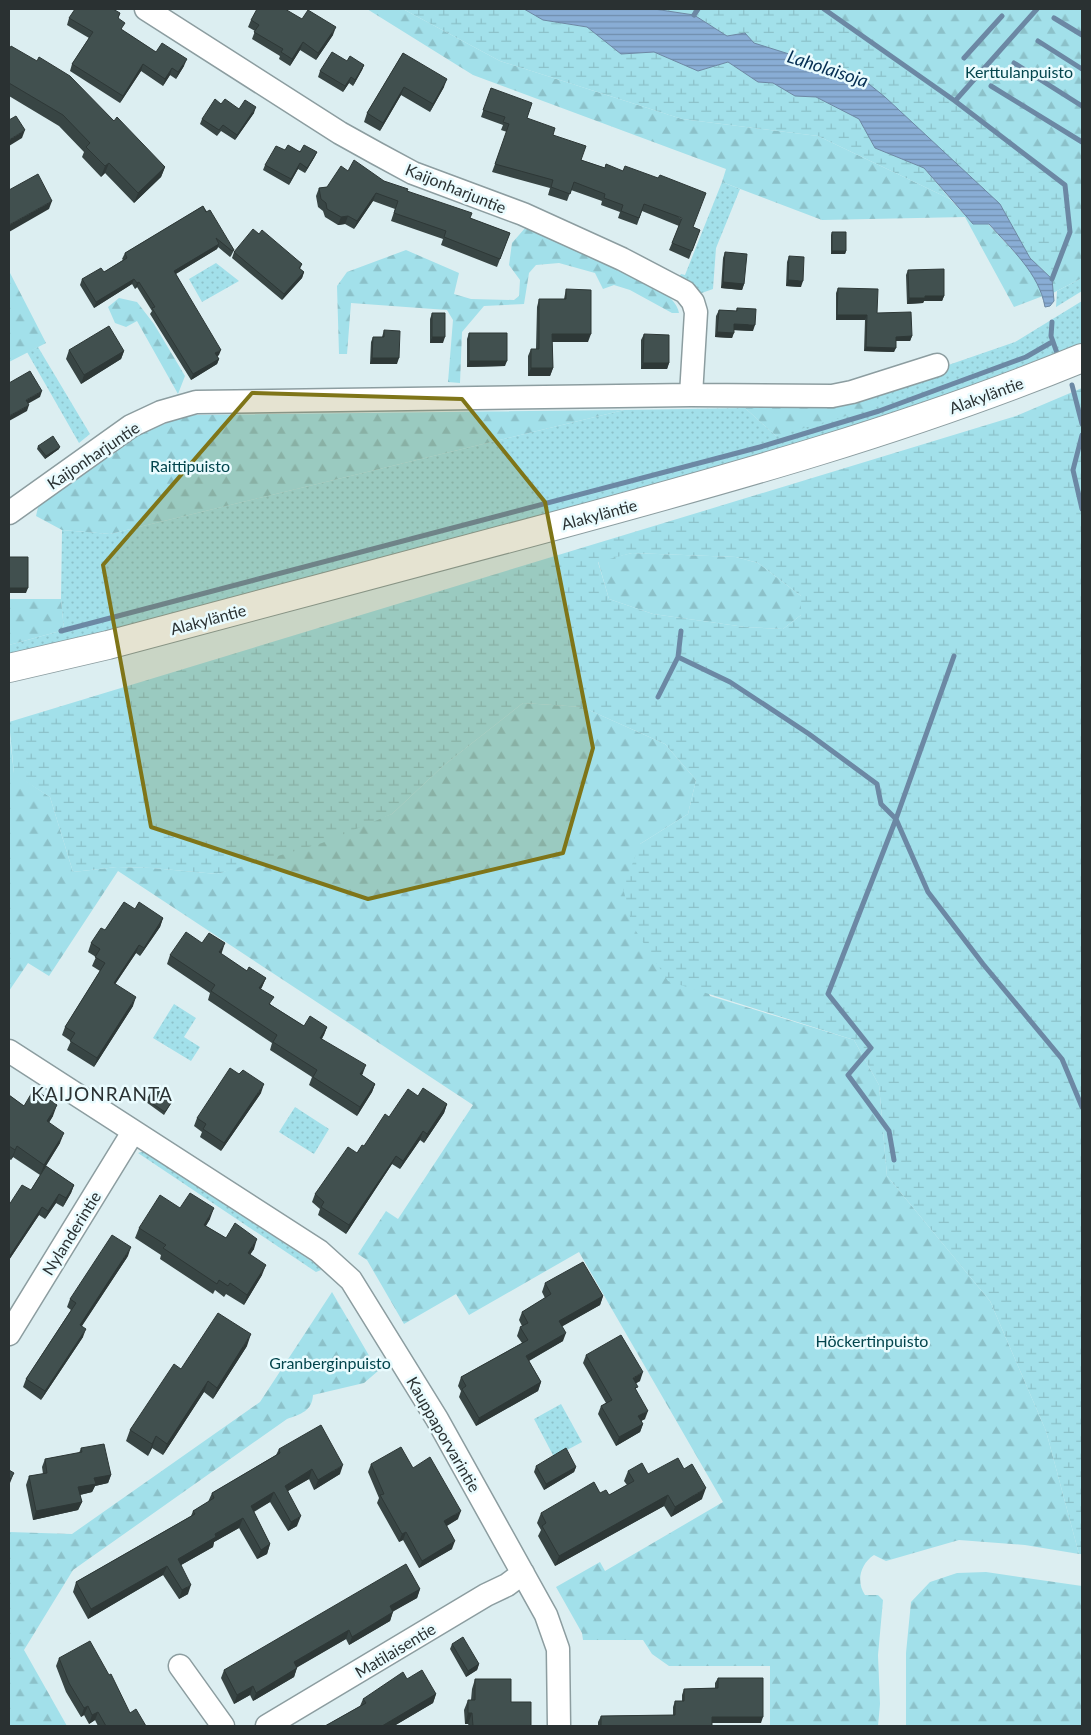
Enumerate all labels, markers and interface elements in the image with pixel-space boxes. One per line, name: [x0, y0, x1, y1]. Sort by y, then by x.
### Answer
water label: Laholaisoja: [785, 45, 871, 91]
park label: Kerttulanpuisto: [965, 62, 1073, 81]
street label: Kaijonharjuntie: [403, 159, 509, 217]
street label: Alakyläntie: [946, 373, 1026, 417]
street label: Kaijonharjuntie: [43, 417, 143, 493]
park label: Raittipuisto: [150, 456, 230, 475]
street label: Alakyläntie: [559, 495, 639, 533]
street label: Alakyläntie: [168, 600, 248, 638]
district label: KAIJONRANTA: [31, 1082, 173, 1105]
street label: Nylanderintie: [38, 1188, 104, 1278]
park label: Höckertinpuisto: [816, 1331, 928, 1350]
park label: Granberginpuisto: [269, 1353, 391, 1372]
street label: Kauppaporvarintie: [403, 1373, 485, 1495]
street label: Matilaisentie: [351, 1619, 439, 1681]

